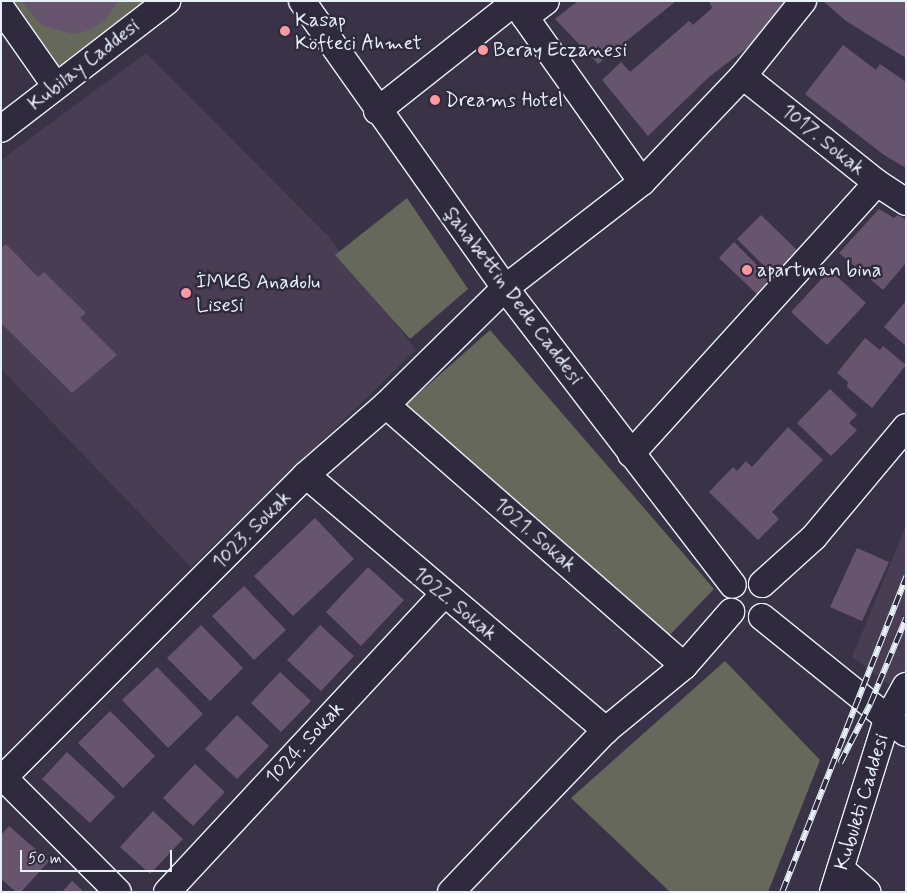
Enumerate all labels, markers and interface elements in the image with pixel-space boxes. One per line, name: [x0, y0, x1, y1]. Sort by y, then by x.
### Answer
place label: Kasap Köfteci Ahmet: [295, 8, 422, 55]
street label: Kubilay Caddesi: [22, 13, 146, 117]
marker: Kasap Köfteci Ahmet: [279, 25, 291, 37]
place label: Beray Eczanesi: [493, 38, 627, 62]
marker: Beray Eczanesi: [477, 44, 489, 56]
place label: Dreams Hotel: [445, 88, 562, 112]
marker: Dreams Hotel: [429, 94, 441, 106]
street label: 1017. Sokak: [776, 99, 870, 181]
street label: Şahabettin Dede Caddesi: [438, 203, 588, 389]
place label: apartman bina: [757, 258, 881, 282]
marker: apartman bina: [741, 264, 753, 276]
place label: İMKB Anadolu Lisesi: [196, 270, 320, 317]
marker: İMKB Anadolu Lisesi: [180, 287, 192, 299]
street label: 1023. Sokak: [208, 486, 296, 574]
street label: 1021. Sokak: [489, 493, 581, 577]
street label: 1022. Sokak: [408, 562, 502, 646]
street label: 1024. Sokak: [261, 697, 349, 789]
street label: Kubuleti Caddesi: [830, 731, 894, 873]
scale bar: [22, 840, 175, 872]
text: 50 m: [28, 849, 62, 869]

